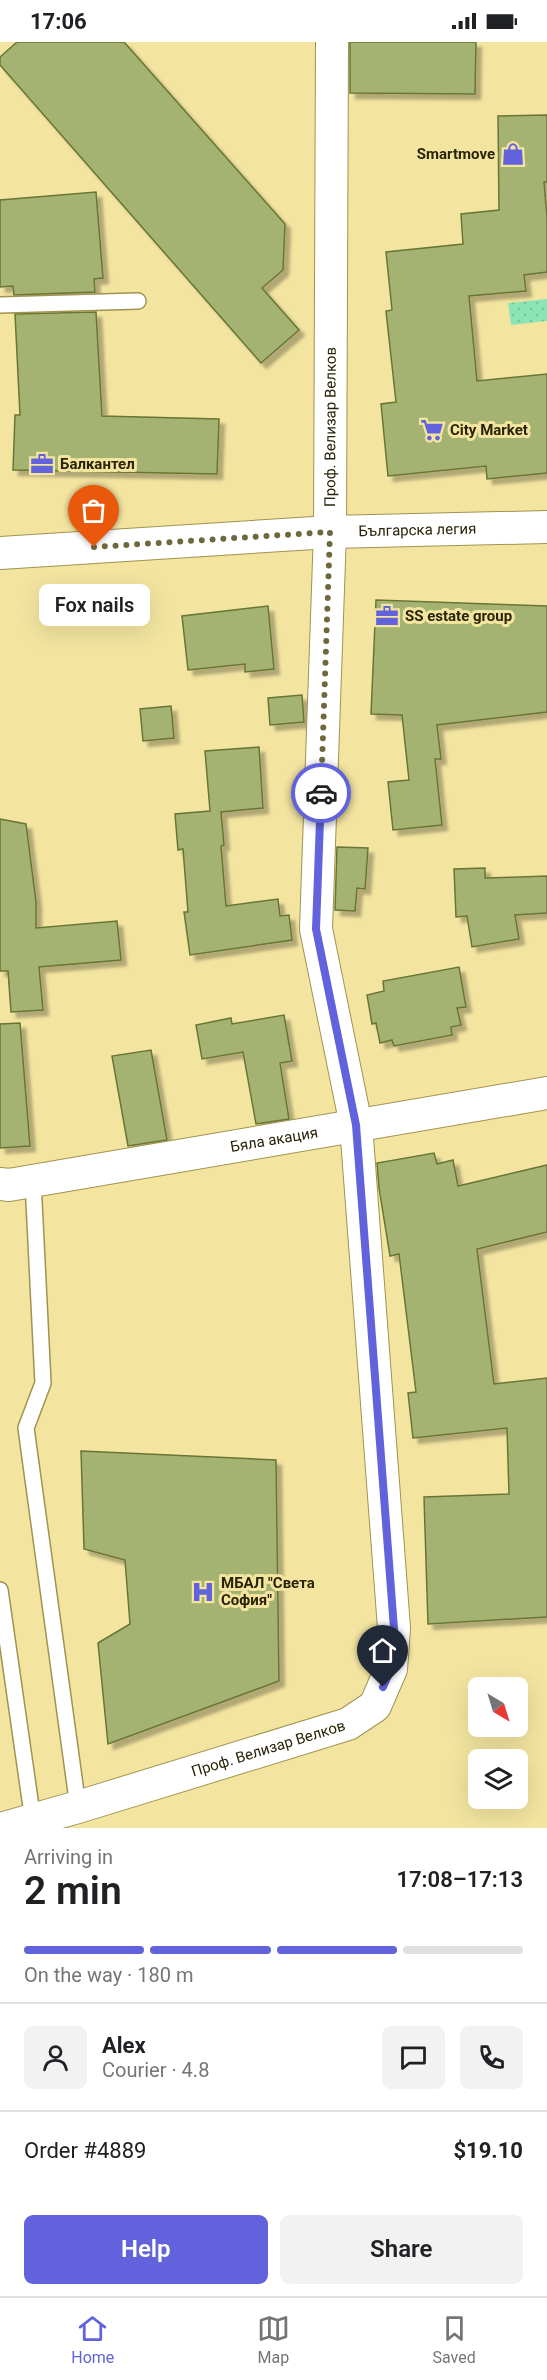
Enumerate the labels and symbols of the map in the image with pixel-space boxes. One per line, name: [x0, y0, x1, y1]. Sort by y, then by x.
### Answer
shop icon: Smartmove: [500, 141, 526, 167]
place label: Smartmove: [417, 145, 495, 163]
street label: Проф. Велизар Велков: [321, 347, 340, 507]
supermarket icon: City Market: [419, 417, 445, 443]
place label: City Market: [450, 421, 528, 439]
office icon: Балкантел: [29, 451, 55, 477]
place label: Балкантел: [60, 455, 135, 473]
pin: [68, 485, 119, 547]
street label: Българска легия: [358, 520, 477, 540]
callout: Fox nails: [38, 583, 150, 625]
office icon: SS estate group: [374, 603, 400, 629]
place label: SS estate group: [405, 607, 512, 625]
courier: [291, 763, 351, 823]
street label: Бяла акация: [229, 1123, 319, 1156]
place label: МБАЛ "Света София": [221, 1574, 315, 1609]
hospital icon: МБАЛ "Света София": [190, 1579, 216, 1605]
pin: [357, 1625, 408, 1687]
north arrow: [468, 1677, 528, 1737]
street label: Проф. Велизар Велков: [189, 1716, 347, 1781]

